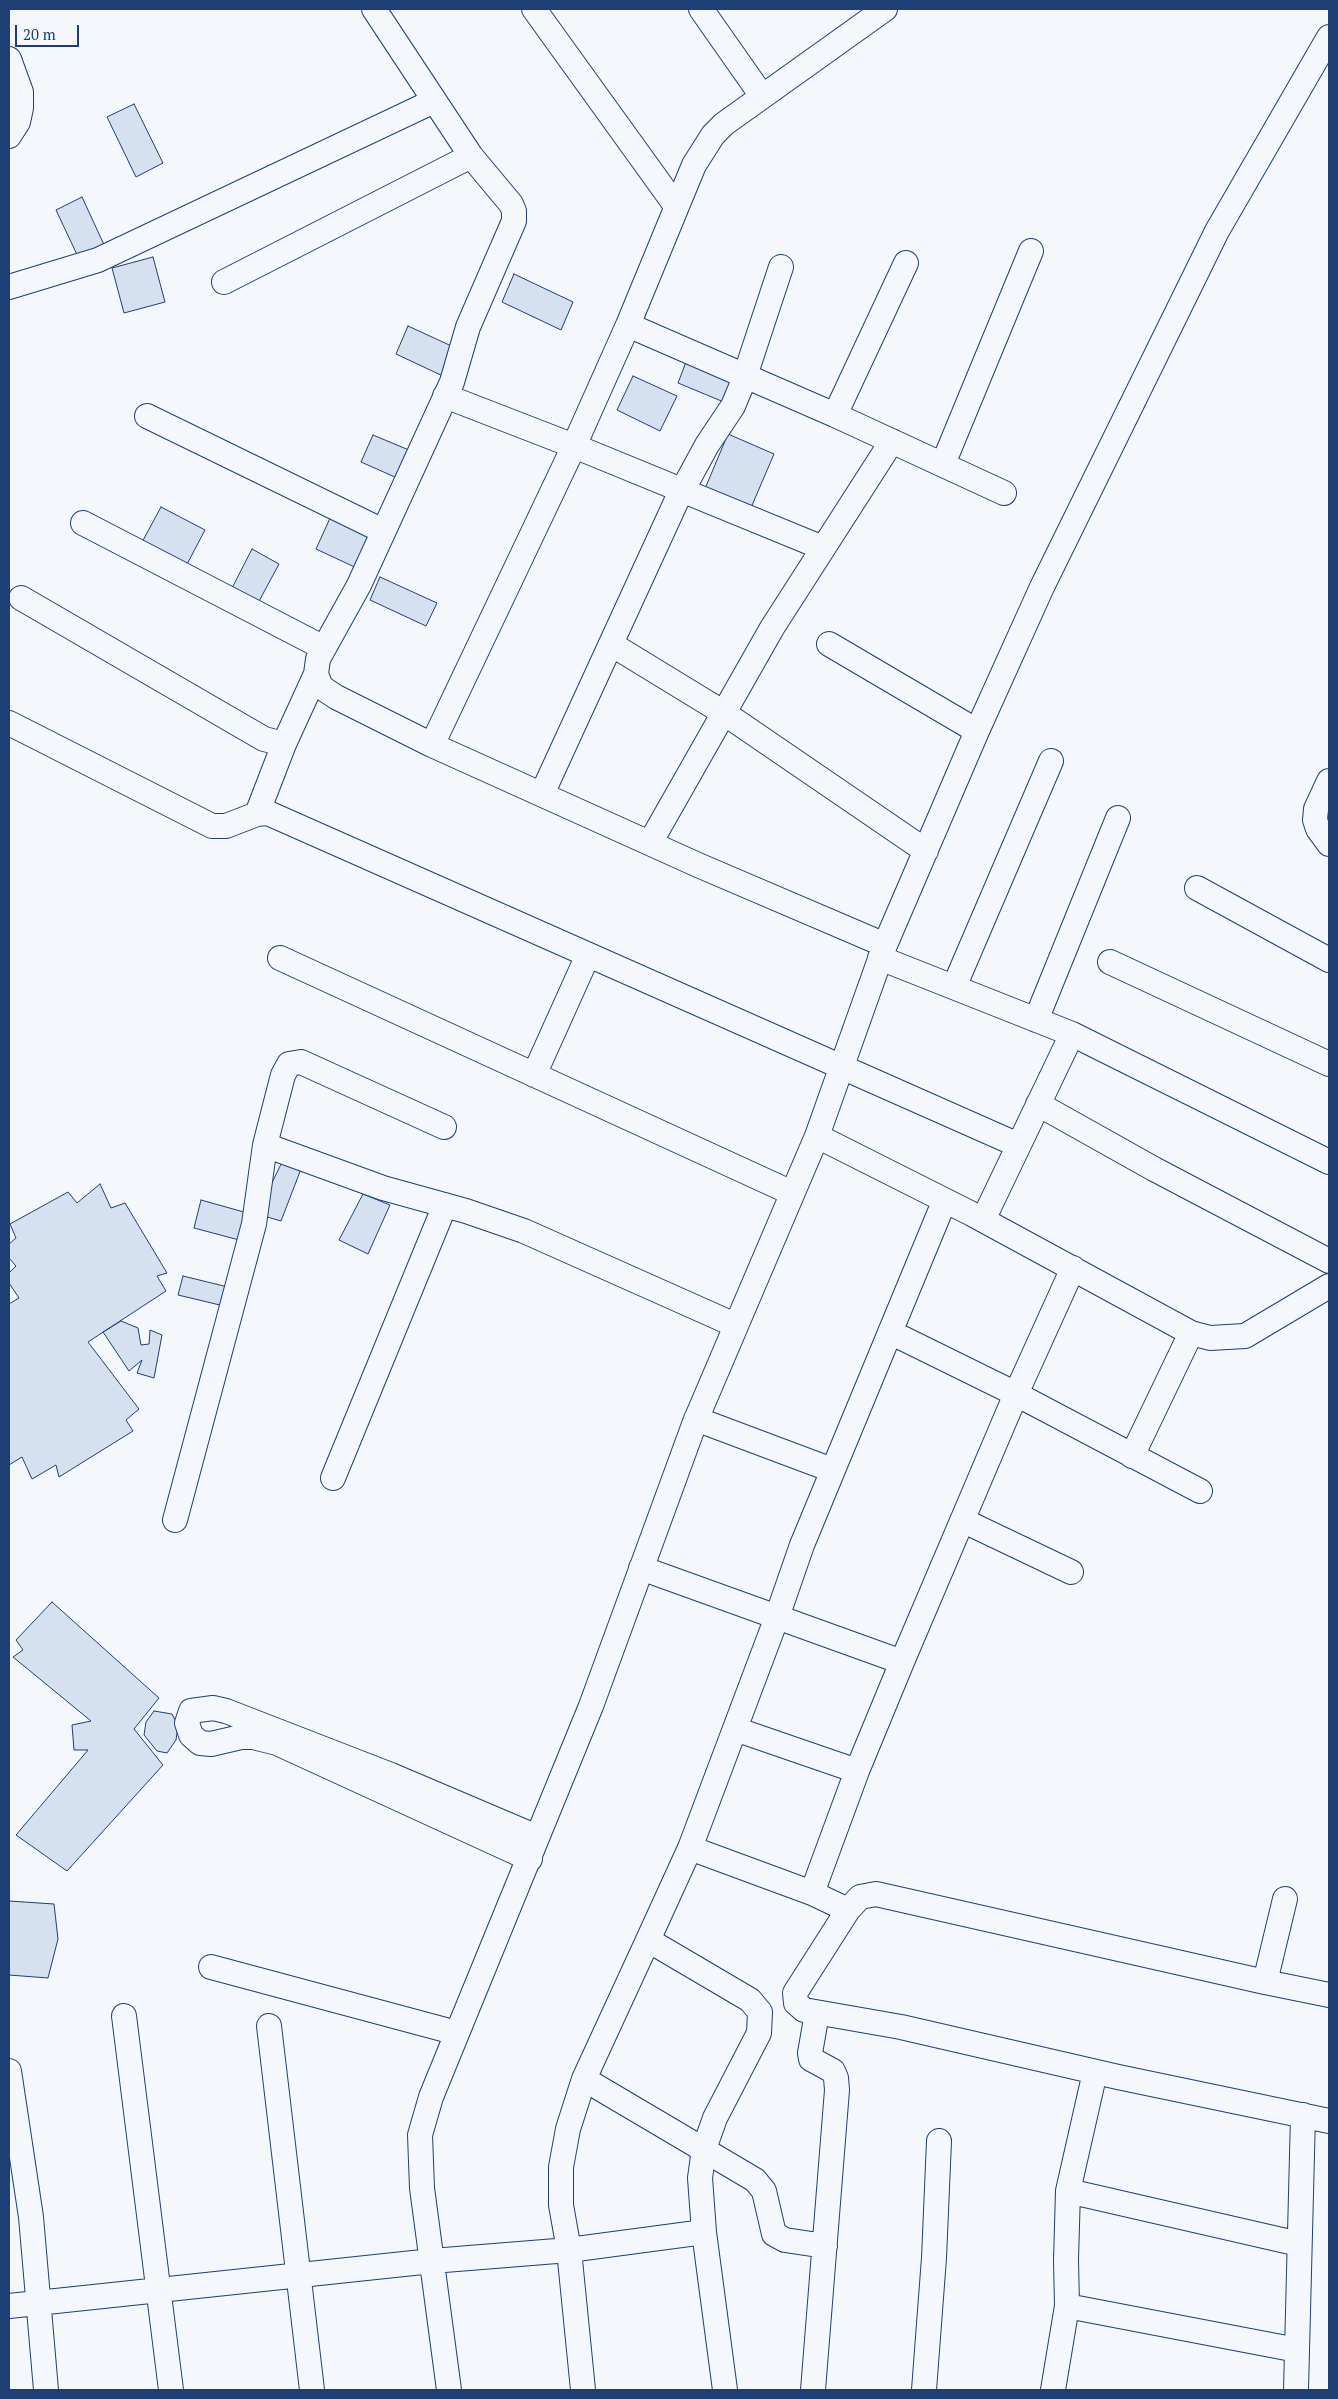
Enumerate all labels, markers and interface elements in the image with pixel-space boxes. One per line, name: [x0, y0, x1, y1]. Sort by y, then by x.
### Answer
scale bar: [18, 15, 81, 47]
text: 20 m: [23, 24, 56, 44]

